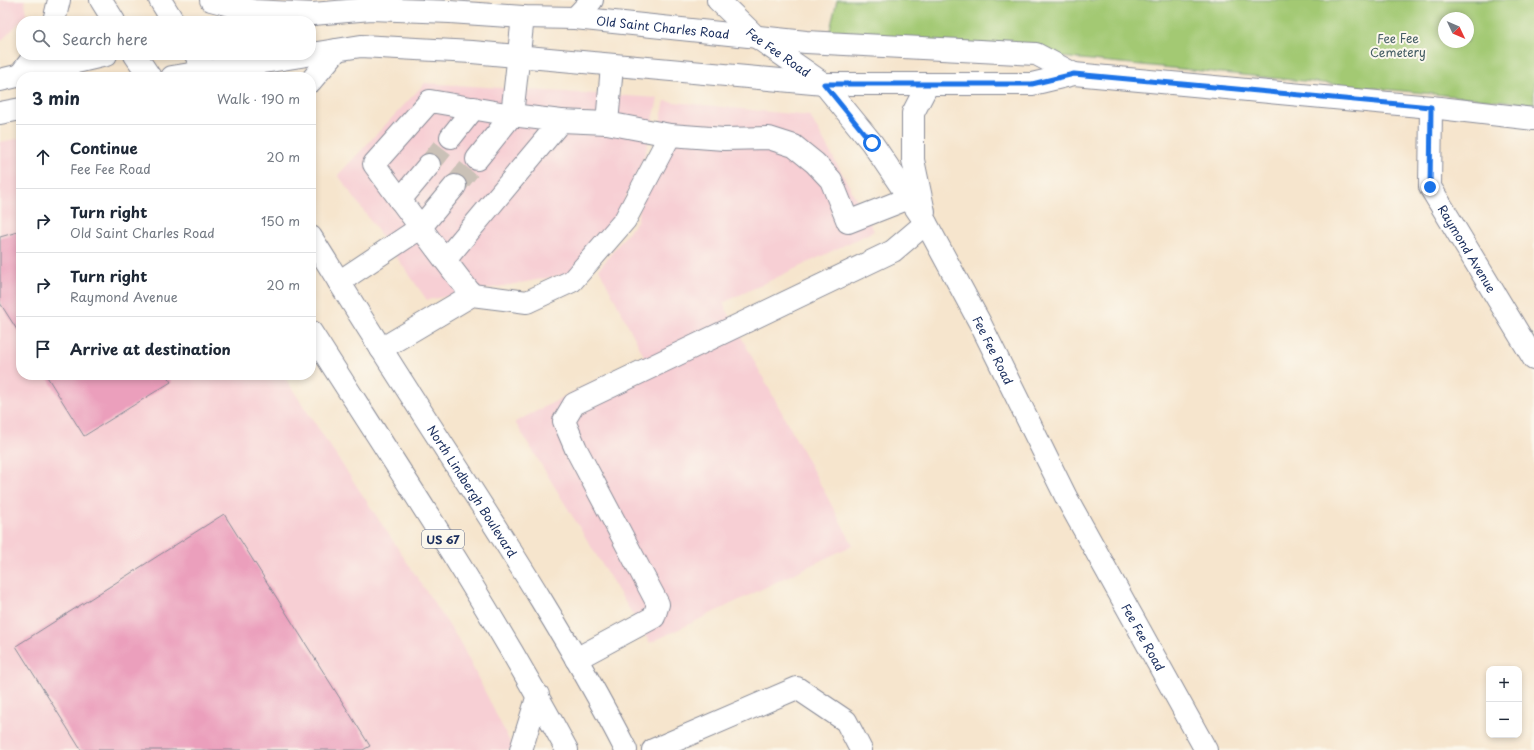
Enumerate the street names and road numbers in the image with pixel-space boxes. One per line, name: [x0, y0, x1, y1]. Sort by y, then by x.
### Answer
street label: Old Saint Charles Road: [595, 11, 730, 43]
street label: Fee Fee Road: [742, 23, 814, 81]
street label: Raymond Avenue: [1434, 201, 1501, 296]
street label: Fee Fee Road: [969, 312, 1018, 387]
street label: North Lindbergh Boulevard: [423, 421, 522, 561]
road number: US 67: [422, 530, 464, 548]
street label: Fee Fee Road: [1117, 600, 1169, 674]

